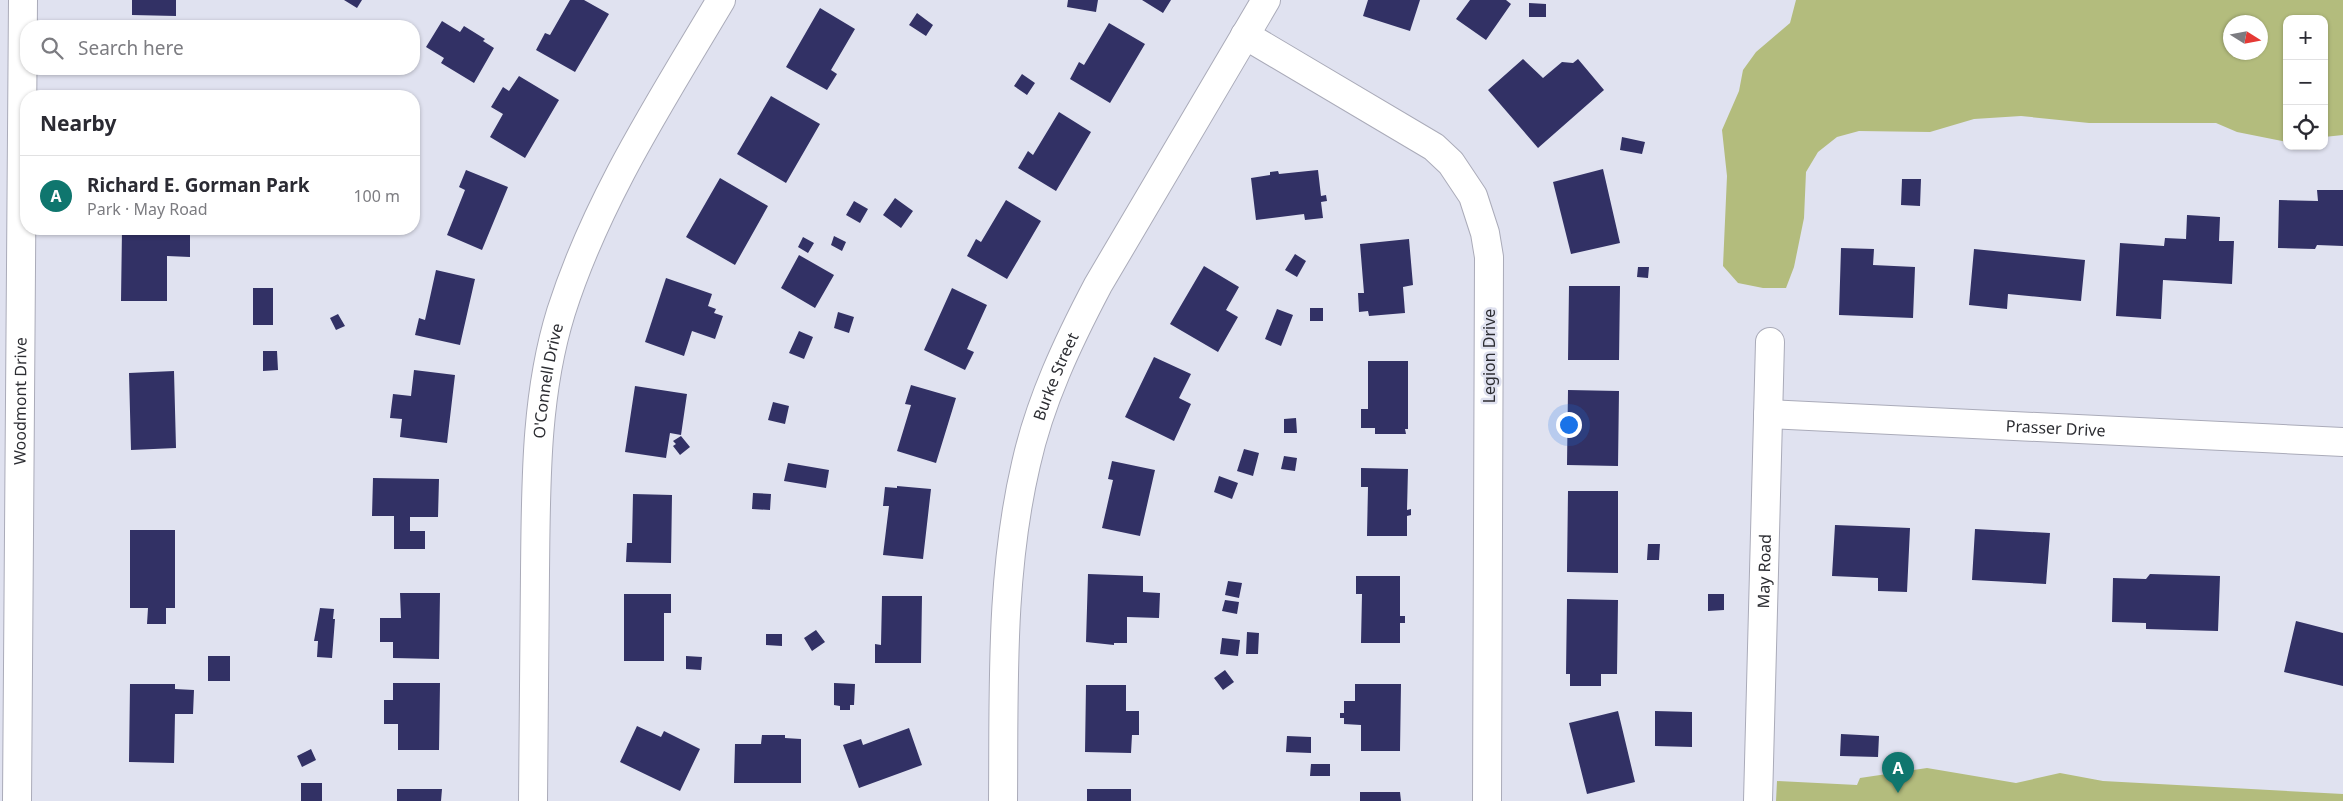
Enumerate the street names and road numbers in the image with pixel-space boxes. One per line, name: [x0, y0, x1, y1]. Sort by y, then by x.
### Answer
street label: Legion Drive: [1478, 309, 1500, 403]
street label: O'Connell Drive: [528, 321, 568, 439]
street label: Burke Street: [1028, 329, 1083, 423]
street label: Woodmont Drive: [9, 337, 31, 465]
street label: Prasser Drive: [2005, 415, 2106, 441]
street label: May Road: [1752, 534, 1776, 609]

